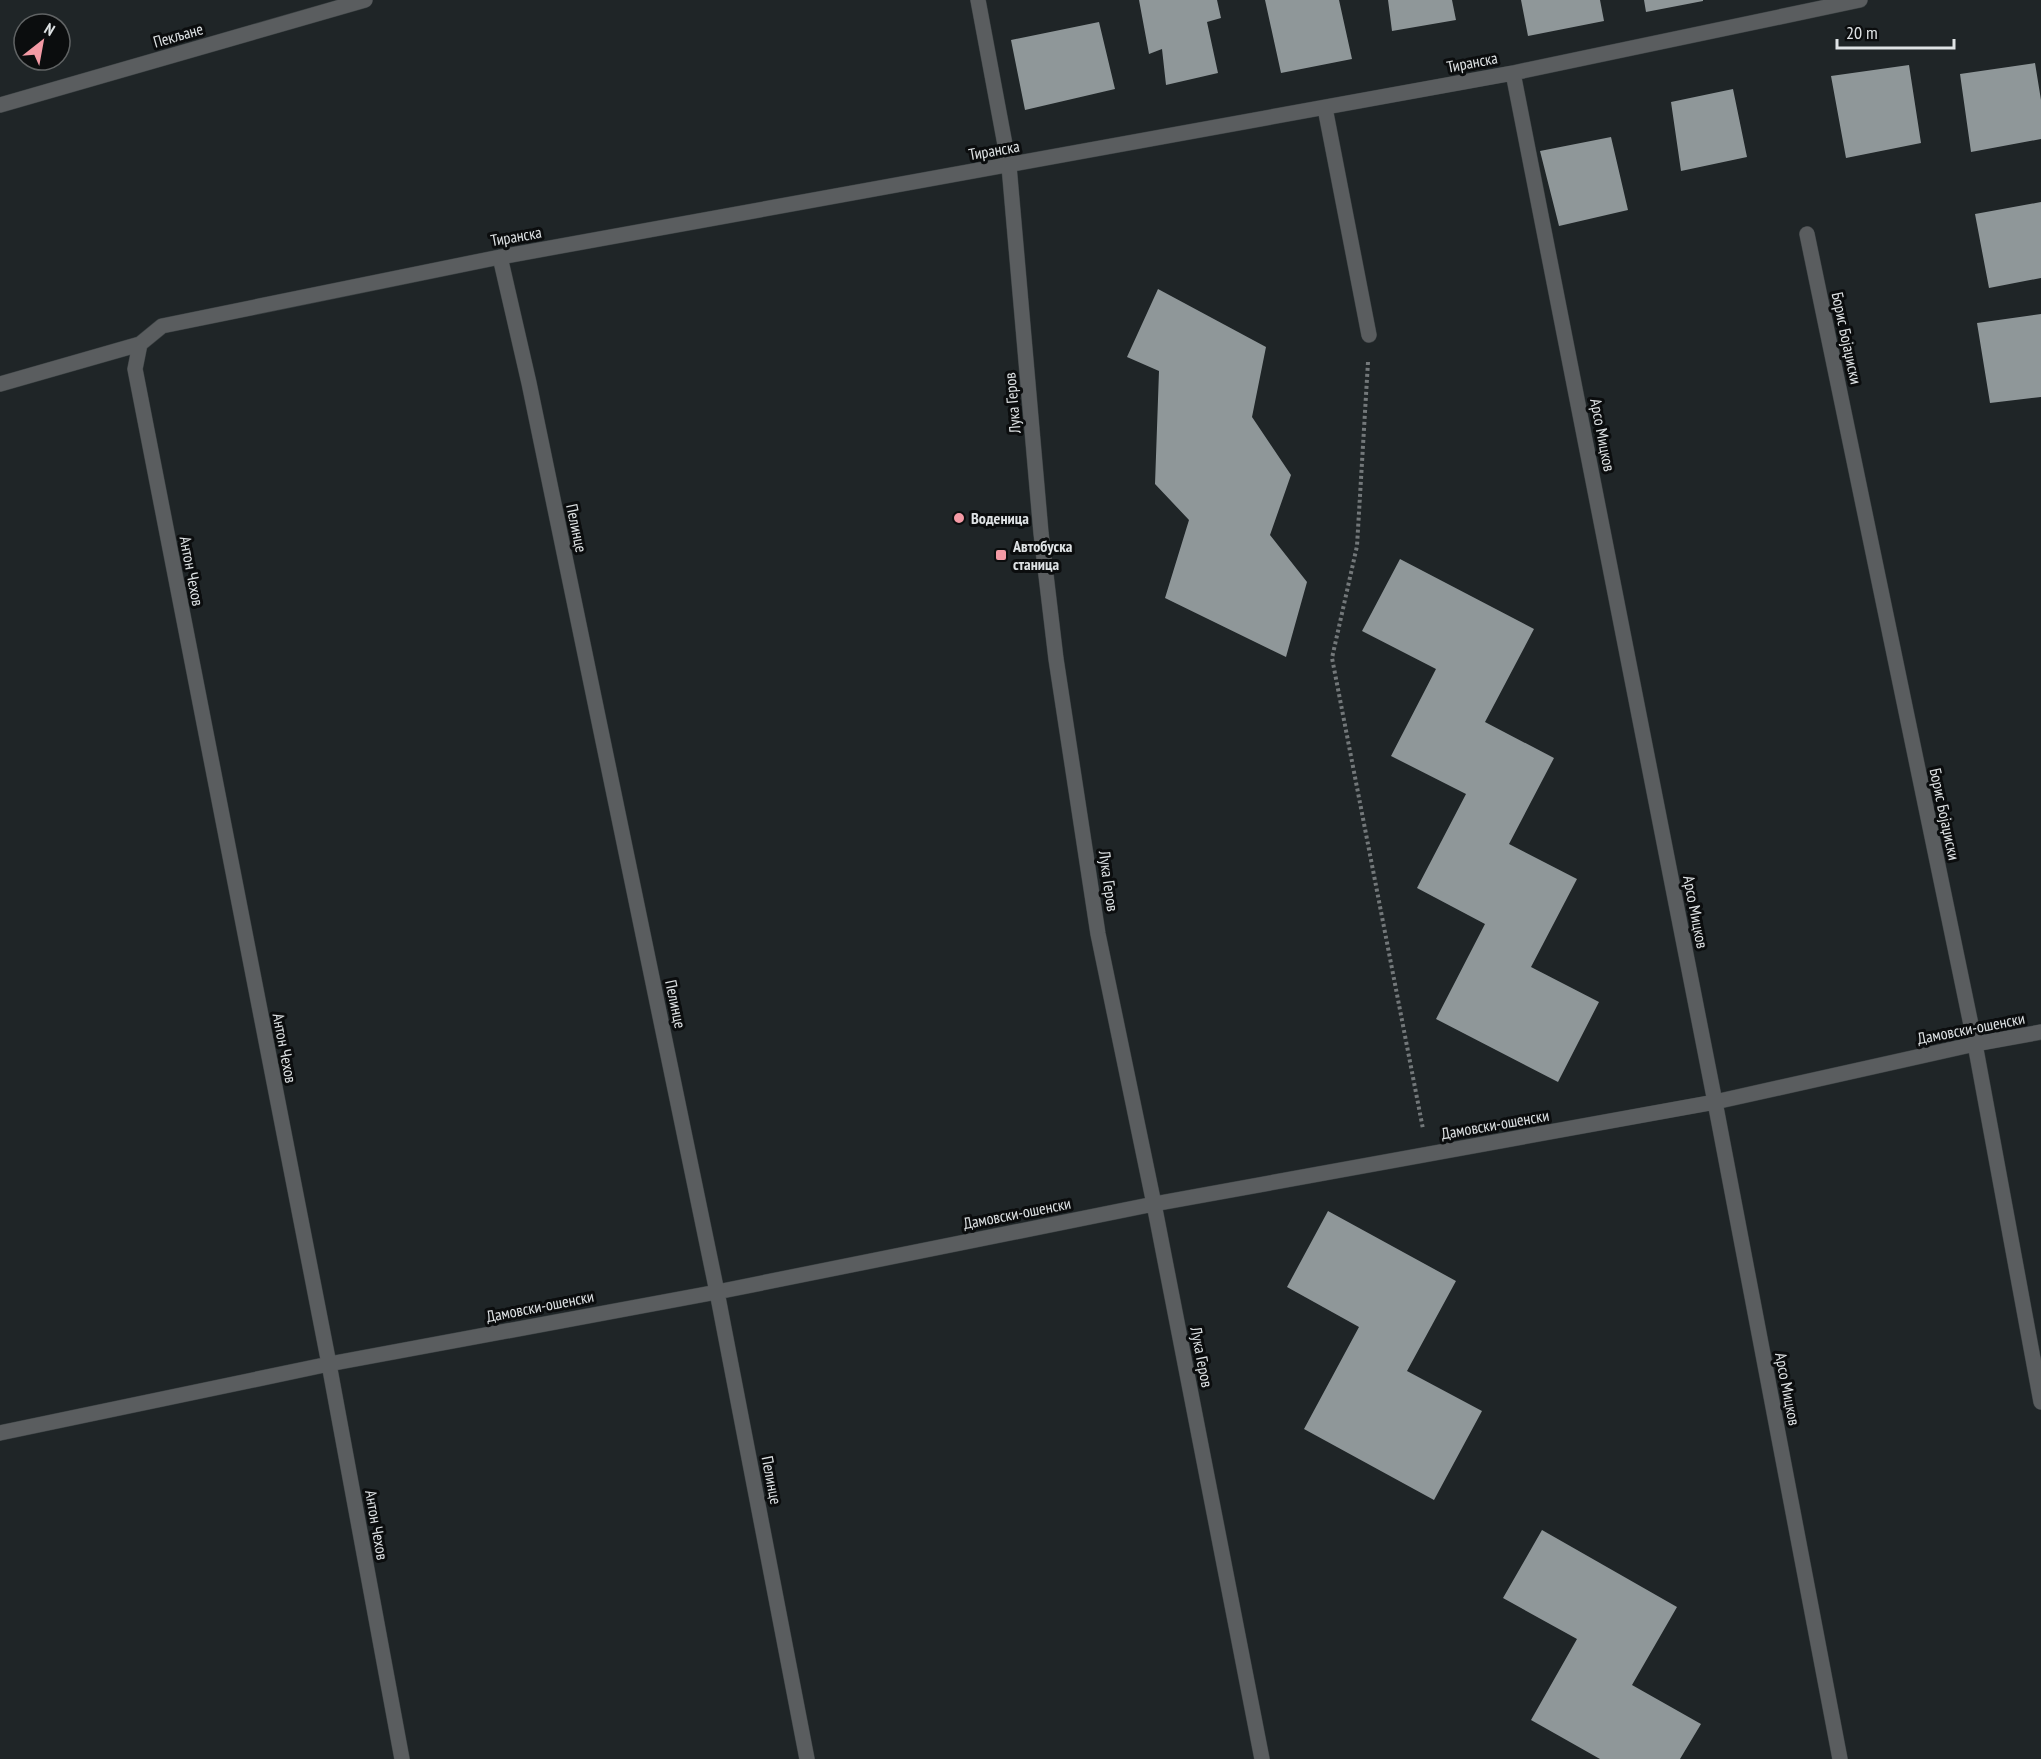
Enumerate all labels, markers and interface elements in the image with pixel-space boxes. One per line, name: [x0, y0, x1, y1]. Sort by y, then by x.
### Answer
north arrow: [12, 12, 72, 72]
scale bar: [1837, 12, 1954, 50]
text: N: [41, 18, 59, 40]
street label: Пекљане: [151, 18, 205, 52]
text: 20 m: [1846, 21, 1878, 44]
street label: Тиранска: [1445, 47, 1499, 77]
street label: Тиранска: [967, 136, 1021, 164]
street label: Тиранска: [489, 222, 543, 250]
street label: Борис Бојаџиски: [1827, 290, 1867, 386]
street label: Лука Геров: [999, 372, 1025, 435]
street label: Арсо Мицков: [1586, 397, 1620, 473]
street label: Пелинце: [562, 502, 592, 554]
place label: Воденица: [971, 508, 1029, 528]
marker: Воденица: [952, 511, 966, 525]
street label: Антон Чехов: [175, 534, 209, 608]
place label: Автобуска станица: [1012, 536, 1073, 574]
marker: Автобуска станица: [994, 548, 1008, 562]
street label: Борис Бојаџиски: [1925, 766, 1965, 862]
street label: Лука Геров: [1095, 848, 1123, 913]
street label: Арсо Мицков: [1679, 874, 1713, 950]
street label: Пелинце: [661, 978, 691, 1030]
street label: Дамовски-ошенски: [1915, 1008, 2027, 1048]
street label: Антон Чехов: [268, 1011, 302, 1085]
street label: Дамовски-ошенски: [1439, 1105, 1551, 1143]
street label: Дамовски-ошенски: [961, 1193, 1073, 1233]
street label: Дамовски-ошенски: [484, 1286, 596, 1326]
street label: Лука Геров: [1186, 1324, 1218, 1389]
street label: Арсо Мицков: [1771, 1351, 1805, 1427]
street label: Пелинце: [758, 1454, 786, 1506]
street label: Антон Чехов: [361, 1489, 393, 1561]

